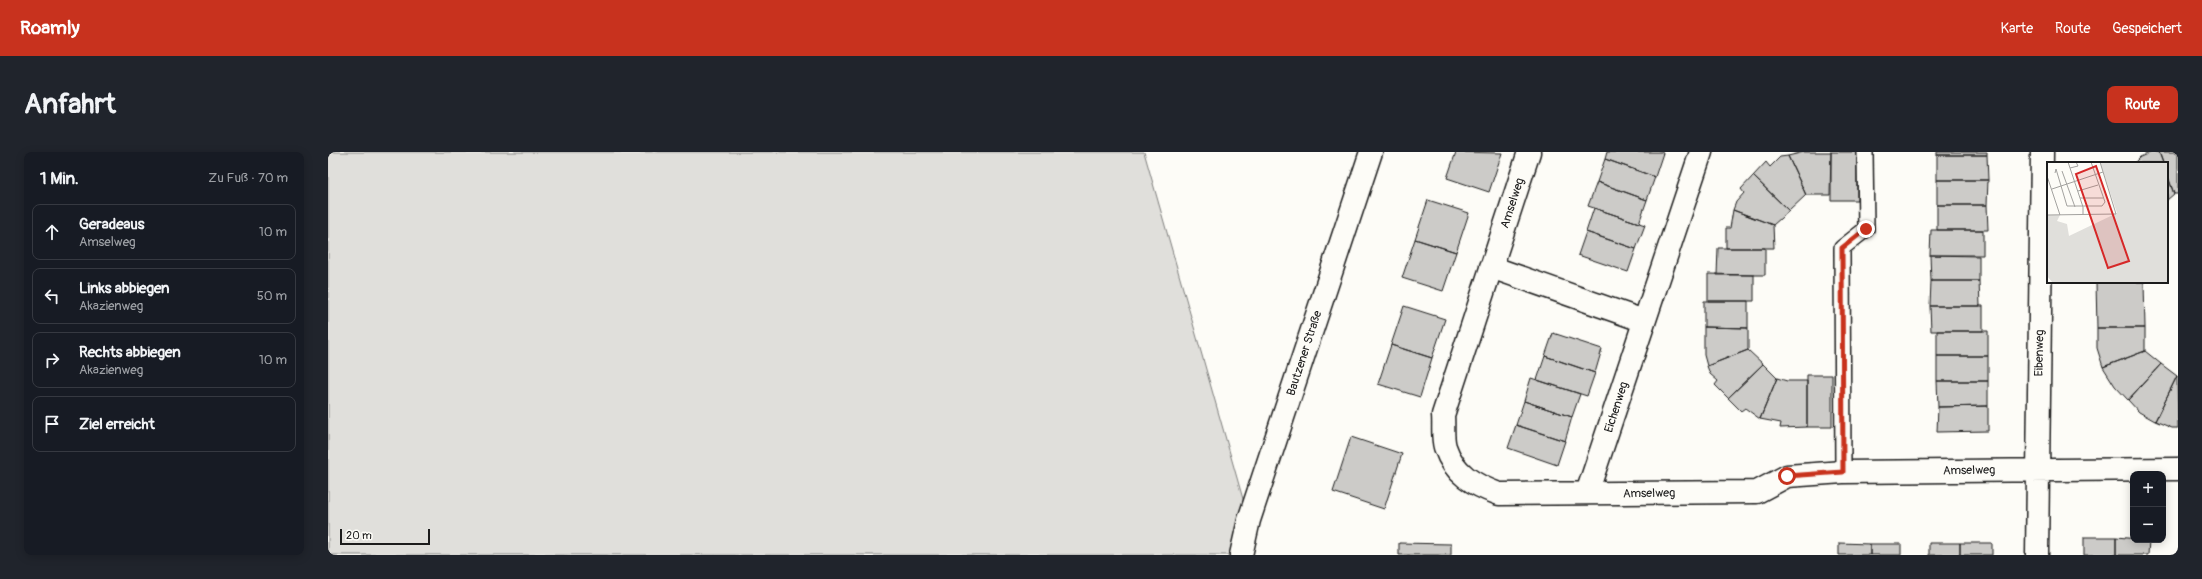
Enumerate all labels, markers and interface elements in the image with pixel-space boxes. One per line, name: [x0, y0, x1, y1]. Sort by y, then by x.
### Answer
text: Roamly: [20, 16, 80, 40]
text: Karte: [2001, 20, 2033, 37]
text: Route: [2055, 20, 2090, 37]
text: Gespeichert: [2112, 20, 2182, 37]
button: Route: [2107, 86, 2178, 123]
text: Anfahrt: [24, 87, 116, 122]
inset map: [2047, 162, 2168, 283]
text: 1 Min.: [40, 168, 79, 189]
text: Zu Fuß · 70 m: [208, 170, 288, 186]
street label: Amselweg: [1497, 176, 1528, 230]
text: Geradeaus: [79, 215, 145, 234]
route end: [1857, 220, 1875, 238]
icon: ahead: [41, 221, 63, 243]
text: 10 m: [259, 224, 287, 240]
text: Amselweg: [79, 234, 136, 250]
text: Links abbiegen: [79, 279, 170, 298]
icon: left: [41, 285, 63, 307]
text: 50 m: [257, 288, 287, 304]
text: Akazienweg: [79, 298, 143, 314]
street label: Bautzener Straße: [1284, 309, 1325, 398]
street label: Eibenweg: [2032, 329, 2047, 377]
text: Rechts abbiegen: [79, 343, 181, 362]
icon: right: [41, 349, 63, 371]
text: 10 m: [259, 352, 287, 368]
text: Akazienweg: [79, 362, 143, 378]
street label: Eichenweg: [1601, 380, 1632, 434]
icon: arrive: [41, 413, 63, 435]
text: Ziel erreicht: [79, 415, 155, 434]
street label: Amselweg: [1943, 463, 1995, 478]
route start: [1778, 467, 1796, 485]
map controls: [2130, 471, 2166, 543]
button: +: [2130, 471, 2166, 507]
street label: Amselweg: [1623, 486, 1675, 501]
button: −: [2130, 507, 2166, 543]
scale bar: [340, 527, 430, 546]
text: 20 m: [346, 529, 372, 542]

